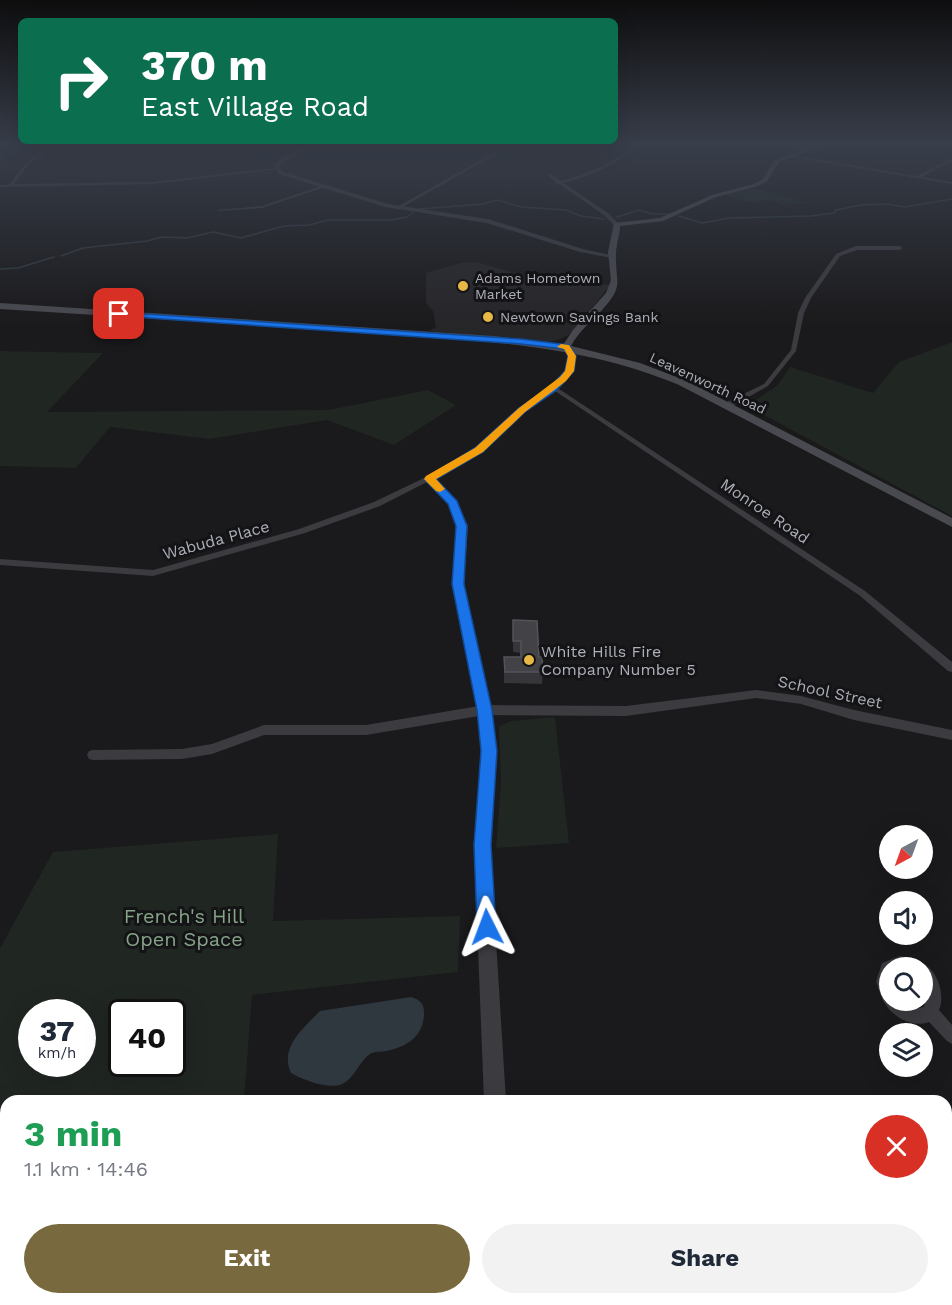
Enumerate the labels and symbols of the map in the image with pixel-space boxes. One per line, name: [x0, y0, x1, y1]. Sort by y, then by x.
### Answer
place label: Adams Hometown Market: [475, 270, 601, 302]
marker: Adams Hometown Market: [456, 279, 470, 293]
pin: [93, 288, 144, 339]
place label: Newtown Savings Bank: [500, 309, 658, 325]
marker: Newtown Savings Bank: [481, 310, 495, 324]
street label: Leavenworth Road: [647, 349, 769, 417]
street label: Monroe Road: [717, 474, 813, 548]
street label: Wabuda Place: [161, 517, 271, 563]
place label: White Hills Fire Company Number 5: [541, 642, 696, 679]
marker: White Hills Fire Company Number 5: [522, 653, 536, 667]
street label: School Street: [776, 672, 884, 712]
north arrow: [879, 825, 933, 879]
position arrow: [455, 895, 519, 959]
park label: French's Hill Open Space: [124, 904, 244, 951]
speed limit sign: 40: [108, 999, 186, 1077]

